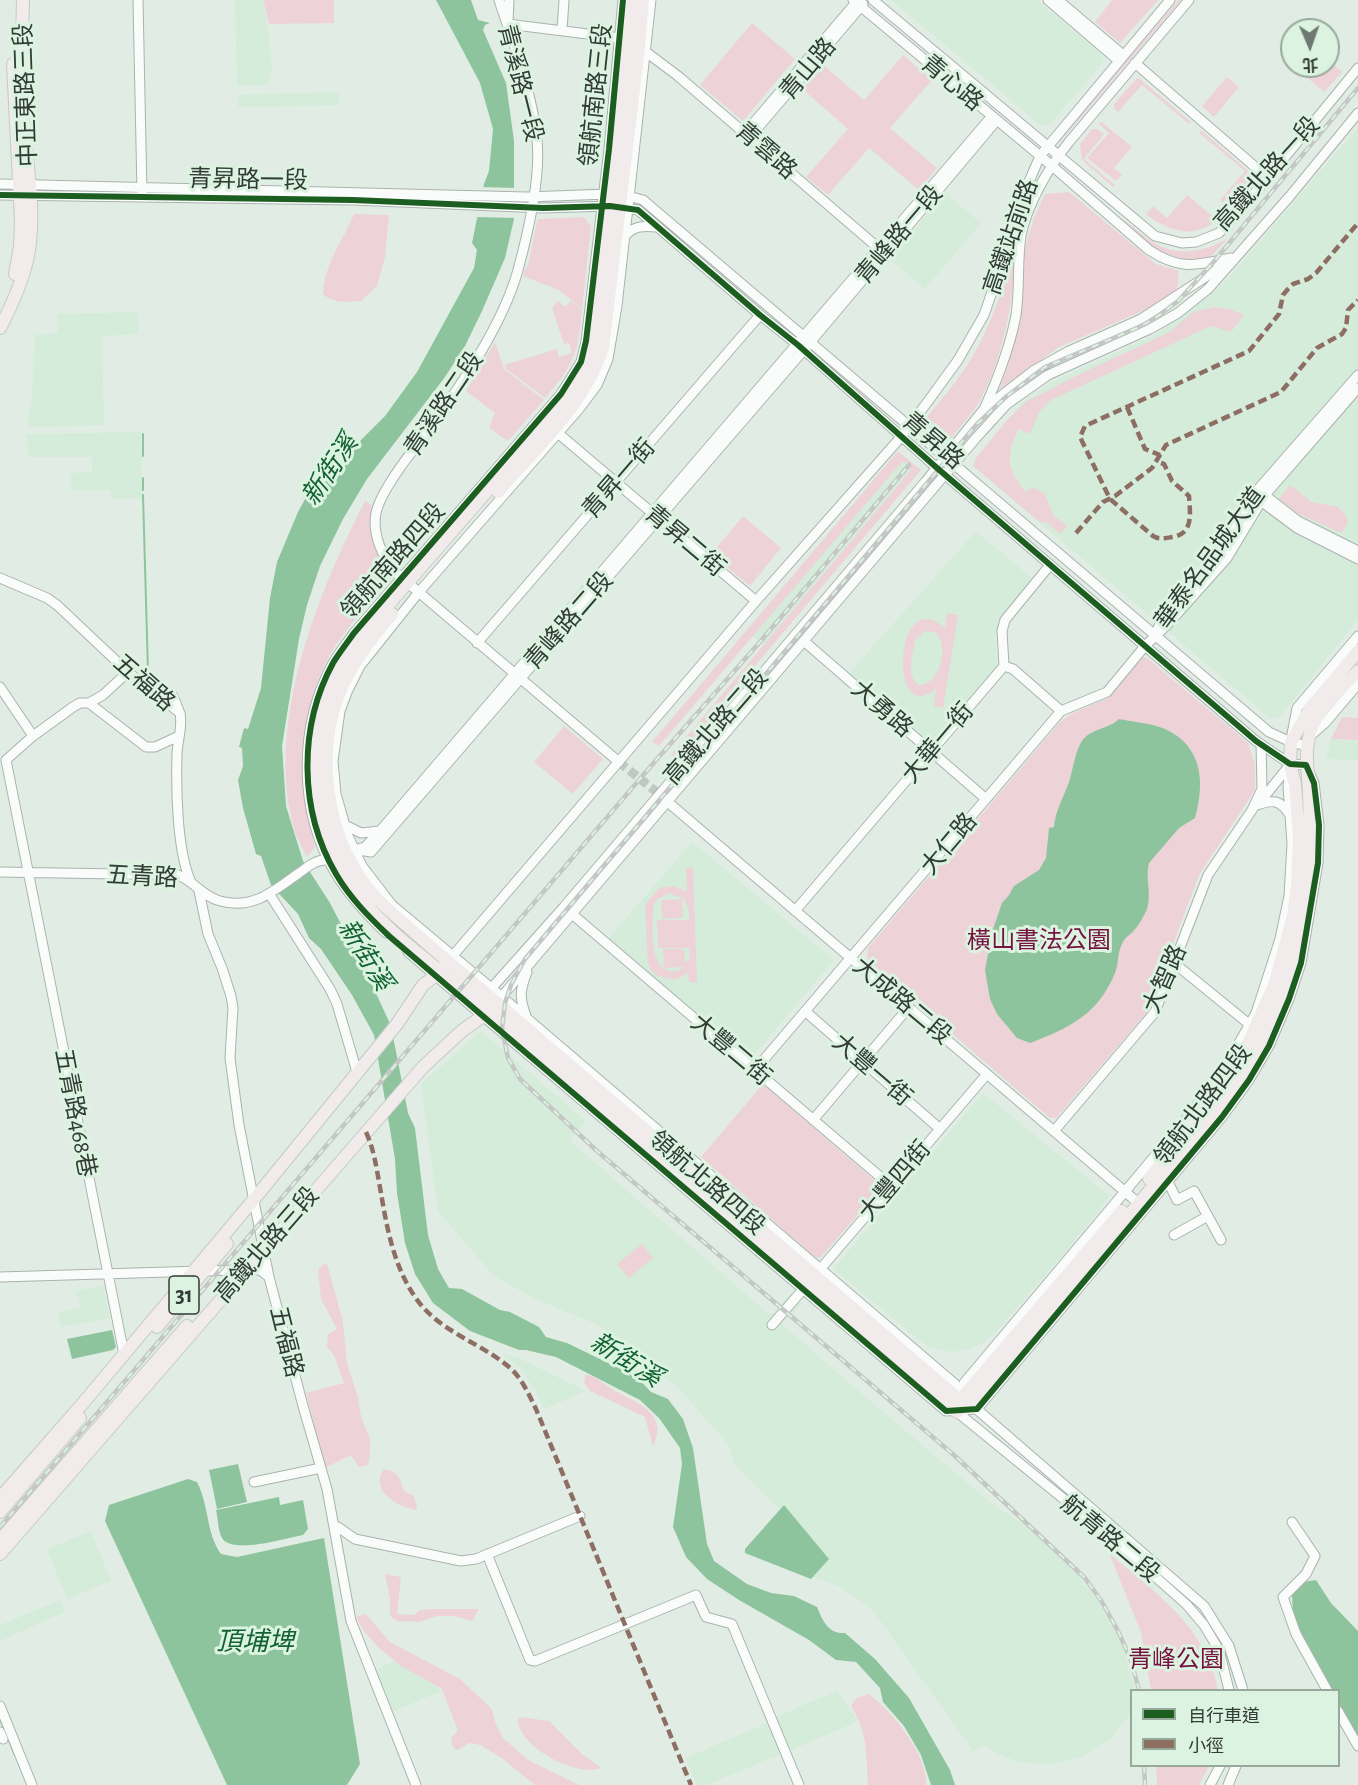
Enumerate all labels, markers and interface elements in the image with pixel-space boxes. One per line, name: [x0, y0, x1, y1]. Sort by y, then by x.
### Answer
north arrow: [1280, 18, 1340, 78]
street label: 青溪路一段: [492, 21, 548, 145]
street label: 領航南路三段: [574, 22, 618, 168]
street label: 中正東路三段: [9, 23, 43, 167]
street label: 青山路: [774, 32, 842, 106]
street label: 青心路: [915, 49, 989, 117]
text: 北: [1302, 56, 1319, 72]
street label: 高鐵北路一段: [1208, 111, 1326, 237]
street label: 青雲路: [729, 117, 803, 185]
street label: 青昇路一段: [188, 165, 308, 195]
street label: 高鐵站前路: [978, 176, 1044, 298]
street label: 青峰路一段: [849, 180, 949, 290]
street label: 青溪路二段: [399, 346, 489, 462]
street label: 青昇路: [896, 407, 970, 475]
water label: 新街溪: [295, 429, 365, 511]
street label: 青昇一街: [577, 433, 661, 525]
street label: 華泰名品城大道: [1149, 482, 1271, 634]
street label: 領航南路四段: [335, 497, 451, 625]
street label: 青昇二街: [639, 499, 731, 583]
street label: 青峰路二段: [519, 566, 619, 676]
street label: 五福路: [107, 649, 181, 717]
street label: 高鐵北路二段: [658, 663, 774, 791]
street label: 大勇路: [845, 675, 919, 743]
street label: 大華一街: [896, 697, 980, 789]
street label: 大仁路: [915, 807, 983, 881]
street label: 五青路: [105, 861, 179, 893]
water label: 新街溪: [331, 914, 399, 996]
park label: 橫山書法公園: [967, 927, 1111, 955]
street label: 大智路: [1137, 940, 1193, 1018]
street label: 大成路二段: [847, 951, 957, 1051]
street label: 大豐二街: [685, 1008, 777, 1092]
street label: 大豐一街: [826, 1028, 918, 1112]
street label: 領航北路四段: [1148, 1039, 1258, 1171]
street label: 五青路468巷: [48, 1046, 102, 1180]
street label: 領航北路四段: [643, 1125, 771, 1241]
street label: 大豐四街: [853, 1135, 937, 1227]
street label: 高鐵北路三段: [209, 1181, 325, 1309]
road number: 31: [169, 1276, 199, 1314]
street label: 五福路: [263, 1304, 309, 1380]
water label: 新街溪: [585, 1326, 667, 1394]
street label: 航青路二段: [1055, 1489, 1165, 1589]
water label: 頂埔埤: [216, 1626, 294, 1658]
park label: 青峰公園: [1128, 1646, 1224, 1674]
legend: [1130, 1689, 1340, 1767]
text: 自行車道: [1188, 1708, 1260, 1726]
text: 小徑: [1188, 1738, 1224, 1756]

